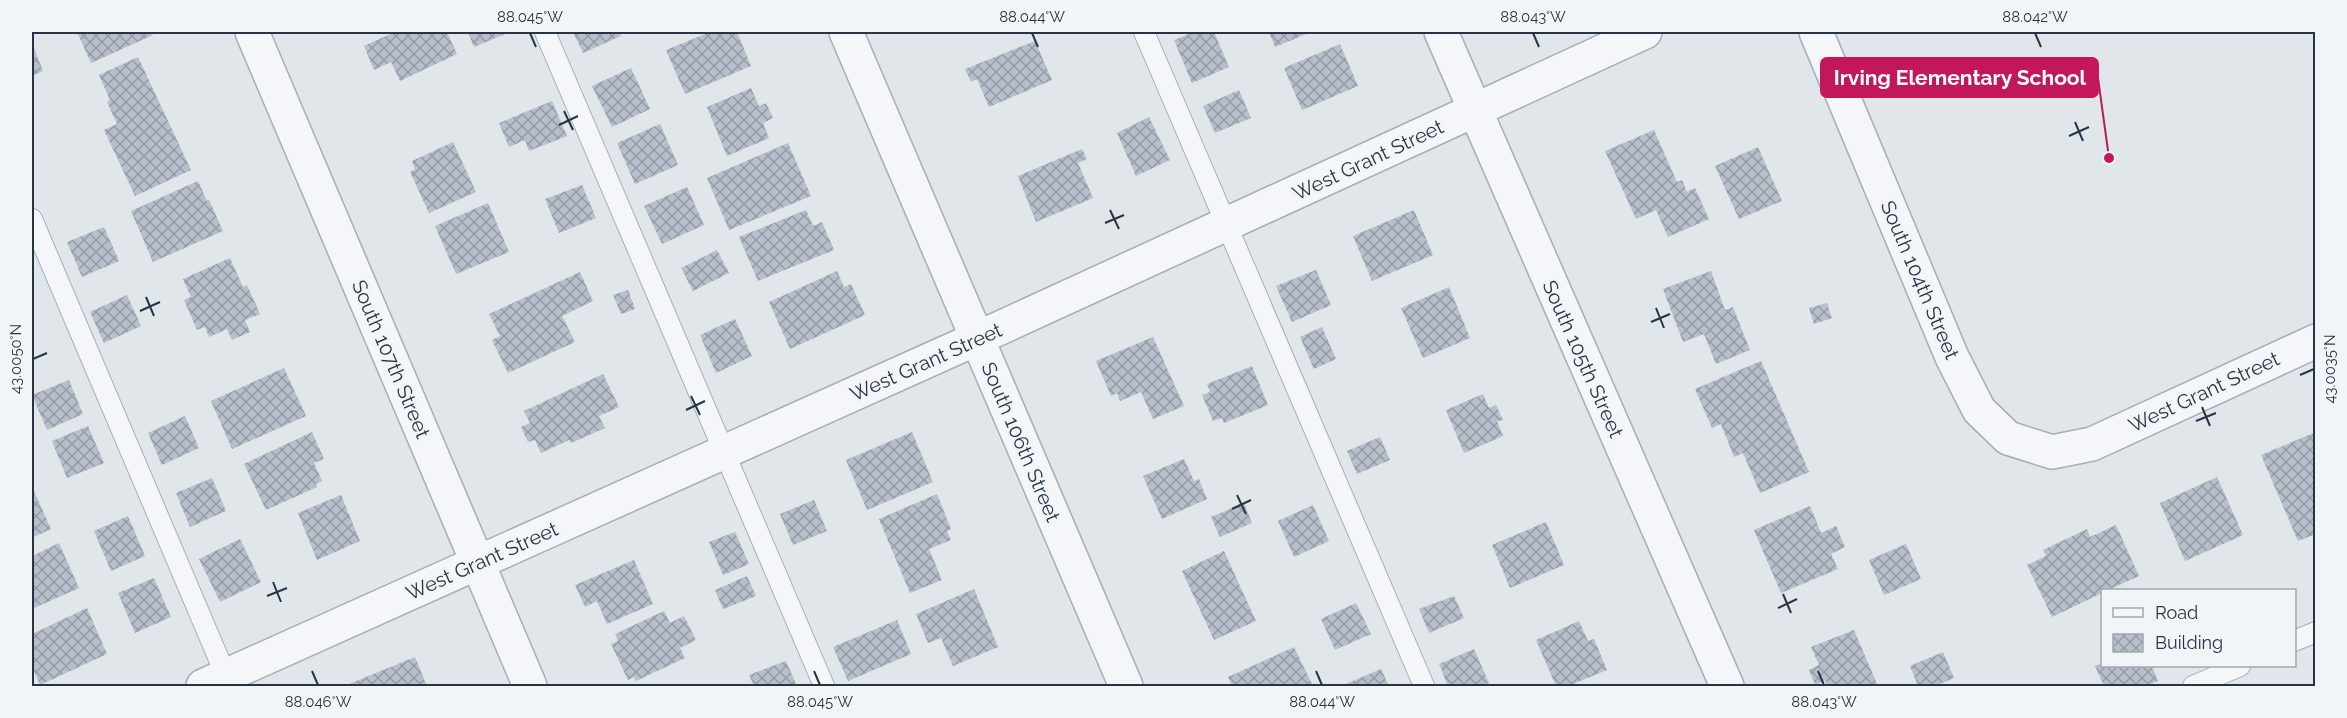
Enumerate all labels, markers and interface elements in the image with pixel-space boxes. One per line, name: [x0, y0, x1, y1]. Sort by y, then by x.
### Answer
text: 88.045°W: [497, 8, 563, 26]
text: 88.044°W: [999, 8, 1065, 26]
text: 88.043°W: [1500, 8, 1566, 26]
text: 88.042°W: [2002, 8, 2068, 26]
callout: Irving Elementary School: [1821, 58, 2098, 97]
text: Irving Elementary School: [1834, 65, 2087, 90]
street label: West Grant Street: [1289, 114, 1448, 205]
street label: South 104th Street: [1876, 197, 1964, 363]
street label: South 107th Street: [347, 276, 435, 442]
street label: South 105th Street: [1537, 276, 1629, 442]
street label: West Grant Street: [846, 318, 1006, 406]
text: 43.0050°N: [7, 324, 25, 394]
text: 43.0035°N: [2321, 334, 2339, 404]
street label: West Grant Street: [2125, 346, 2284, 437]
street label: South 106th Street: [977, 359, 1066, 526]
street label: West Grant Street: [402, 517, 562, 605]
legend: [2101, 589, 2296, 667]
text: Road: [2155, 602, 2198, 623]
text: Building: [2155, 632, 2223, 653]
text: 88.046°W: [285, 693, 352, 711]
text: 88.045°W: [787, 693, 853, 711]
text: 88.044°W: [1289, 693, 1355, 711]
text: 88.043°W: [1791, 693, 1857, 711]

